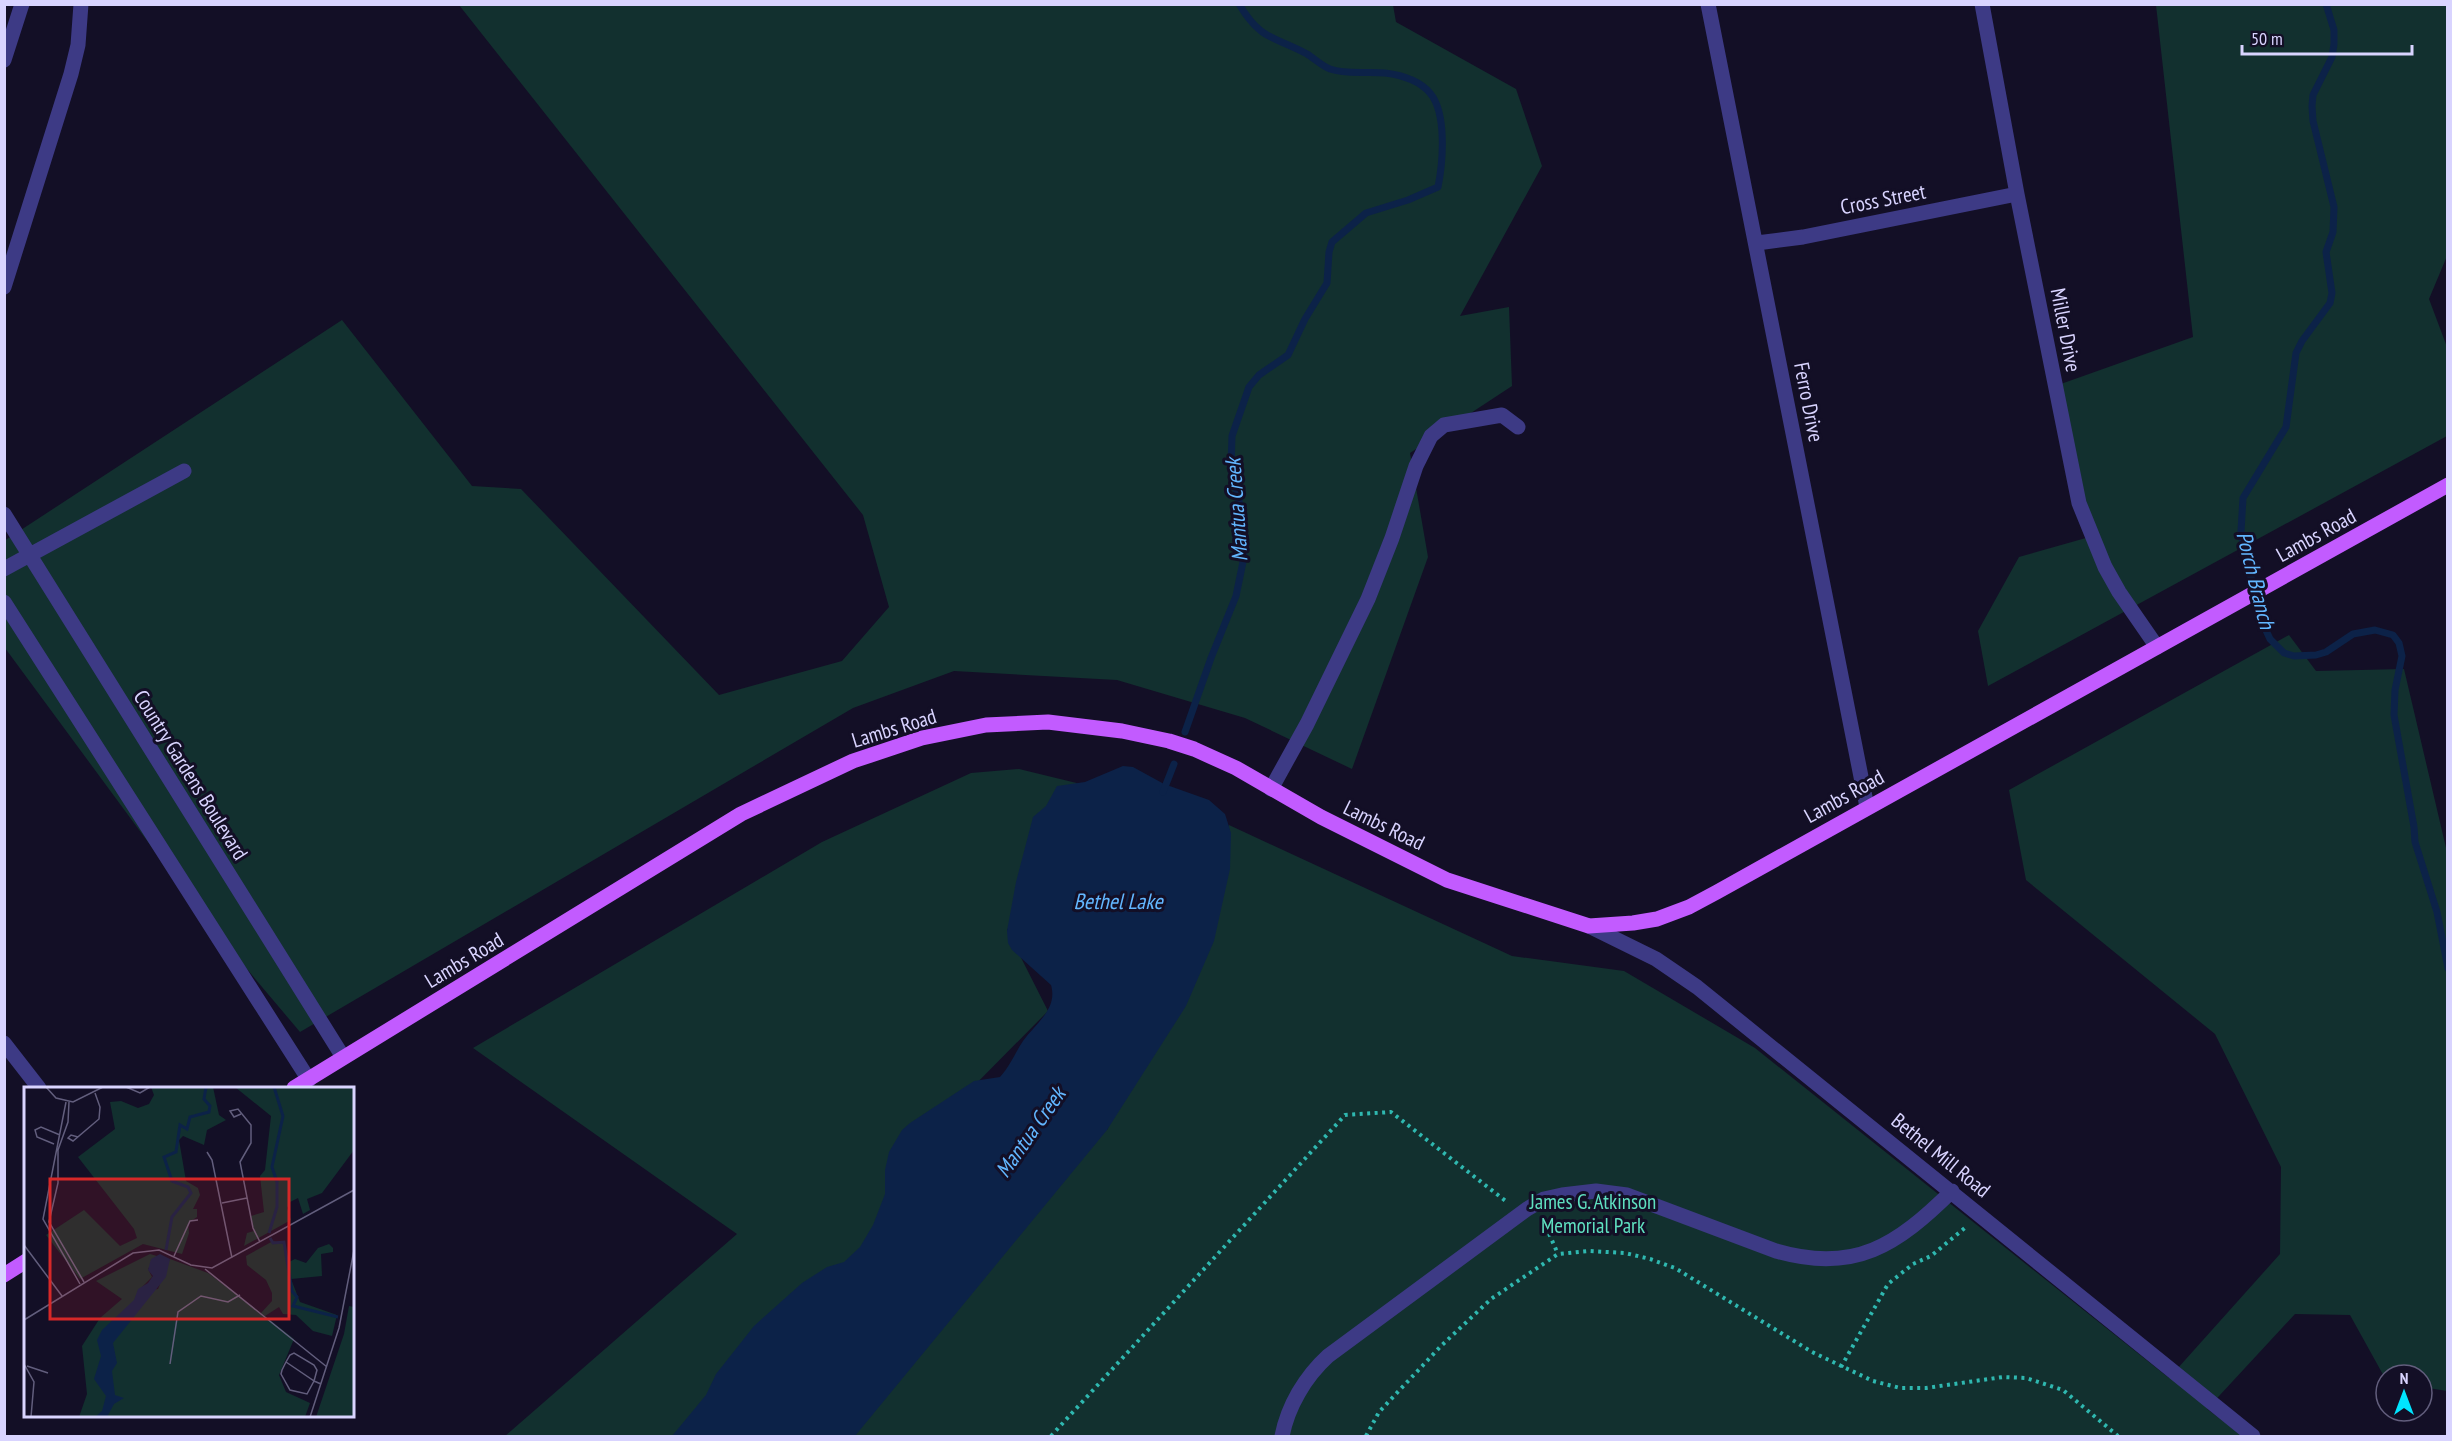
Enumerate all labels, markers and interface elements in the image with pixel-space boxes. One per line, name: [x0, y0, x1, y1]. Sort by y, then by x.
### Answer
scale bar: [2242, 18, 2412, 56]
text: 50 m: [2251, 27, 2283, 50]
street label: Cross Street: [1838, 177, 1928, 220]
street label: Miller Drive: [2045, 286, 2087, 374]
street label: Ferro Drive: [1788, 360, 1830, 444]
water label: Mantua Creek: [1218, 455, 1254, 563]
street label: Lambs Road: [2271, 502, 2361, 568]
water label: Porch Branch: [2230, 528, 2282, 633]
street label: Country Gardens Boulevard: [128, 685, 254, 865]
street label: Lambs Road: [848, 702, 940, 754]
street label: Lambs Road: [1799, 763, 1889, 829]
street label: Lambs Road: [1339, 794, 1429, 856]
water label: Bethel Lake: [1073, 887, 1164, 915]
street label: Lambs Road: [420, 926, 508, 994]
water label: Mantua Creek: [989, 1079, 1073, 1183]
inset map: [24, 1087, 354, 1417]
street label: Bethel Mill Road: [1886, 1107, 1996, 1203]
park label: James G. Atkinson Memorial Park: [1529, 1188, 1656, 1239]
north arrow: [2374, 1363, 2434, 1423]
text: N: [2400, 1368, 2408, 1388]

